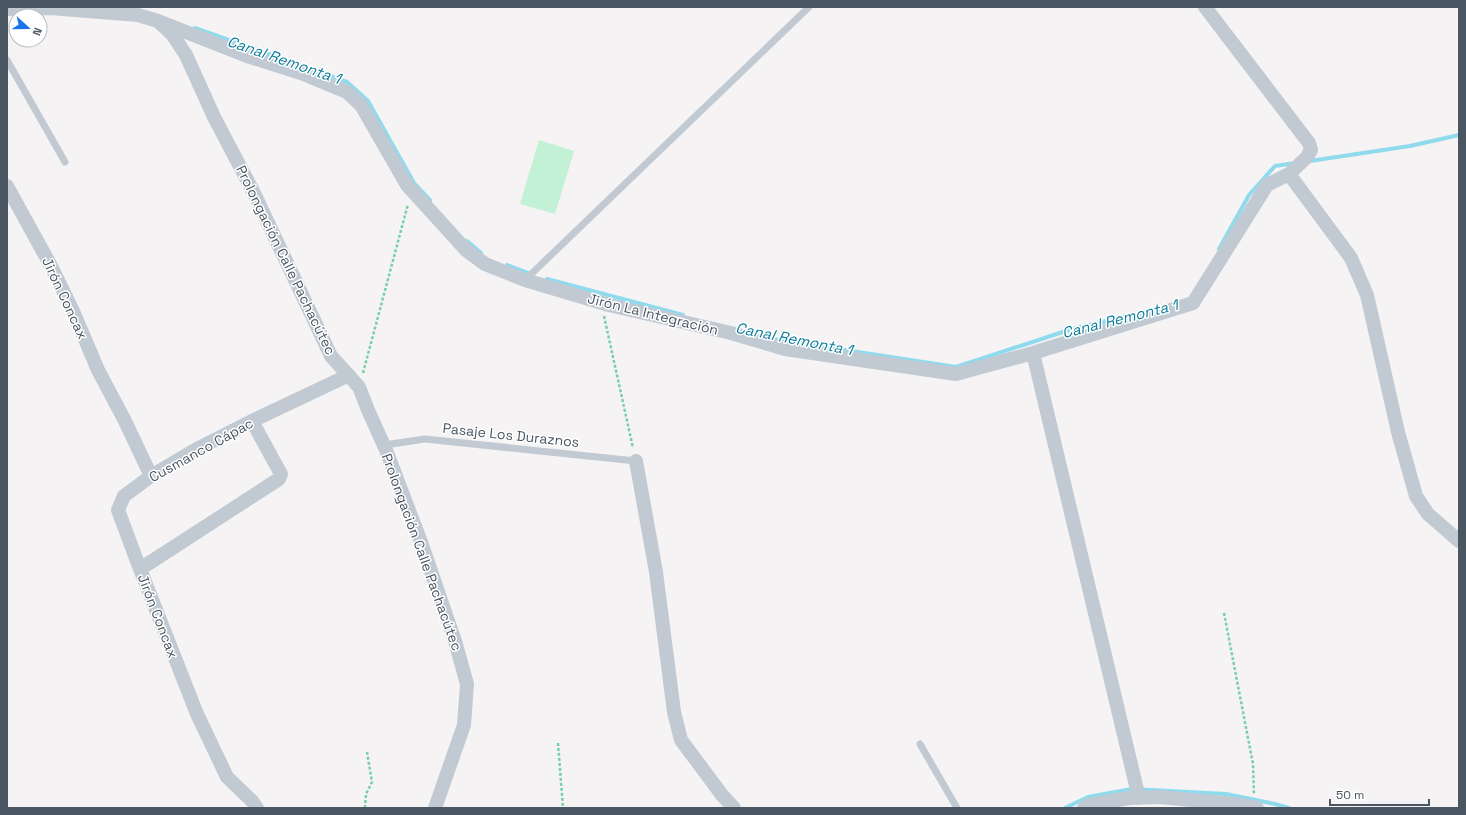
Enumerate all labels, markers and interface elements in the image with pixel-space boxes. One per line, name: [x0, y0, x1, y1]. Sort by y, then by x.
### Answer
north arrow: [8, 8, 48, 48]
text: N: [29, 26, 45, 38]
water label: Canal Remonta 1: [225, 31, 345, 88]
street label: Prolongación Calle Pachacútec: [232, 162, 340, 358]
street label: Jirón Concax: [38, 254, 92, 342]
street label: Jirón La Integración: [586, 289, 720, 339]
water label: Canal Remonta 1: [1060, 295, 1181, 342]
water label: Canal Remonta 1: [734, 318, 856, 359]
street label: Cusmanco Cápac: [146, 414, 256, 486]
street label: Pasaje Los Duraznos: [442, 419, 580, 451]
street label: Prolongación Calle Pachacútec: [378, 451, 466, 653]
street label: Jirón Concax: [134, 571, 182, 661]
scale bar: [1330, 781, 1429, 807]
text: 50 m: [1336, 787, 1364, 803]

